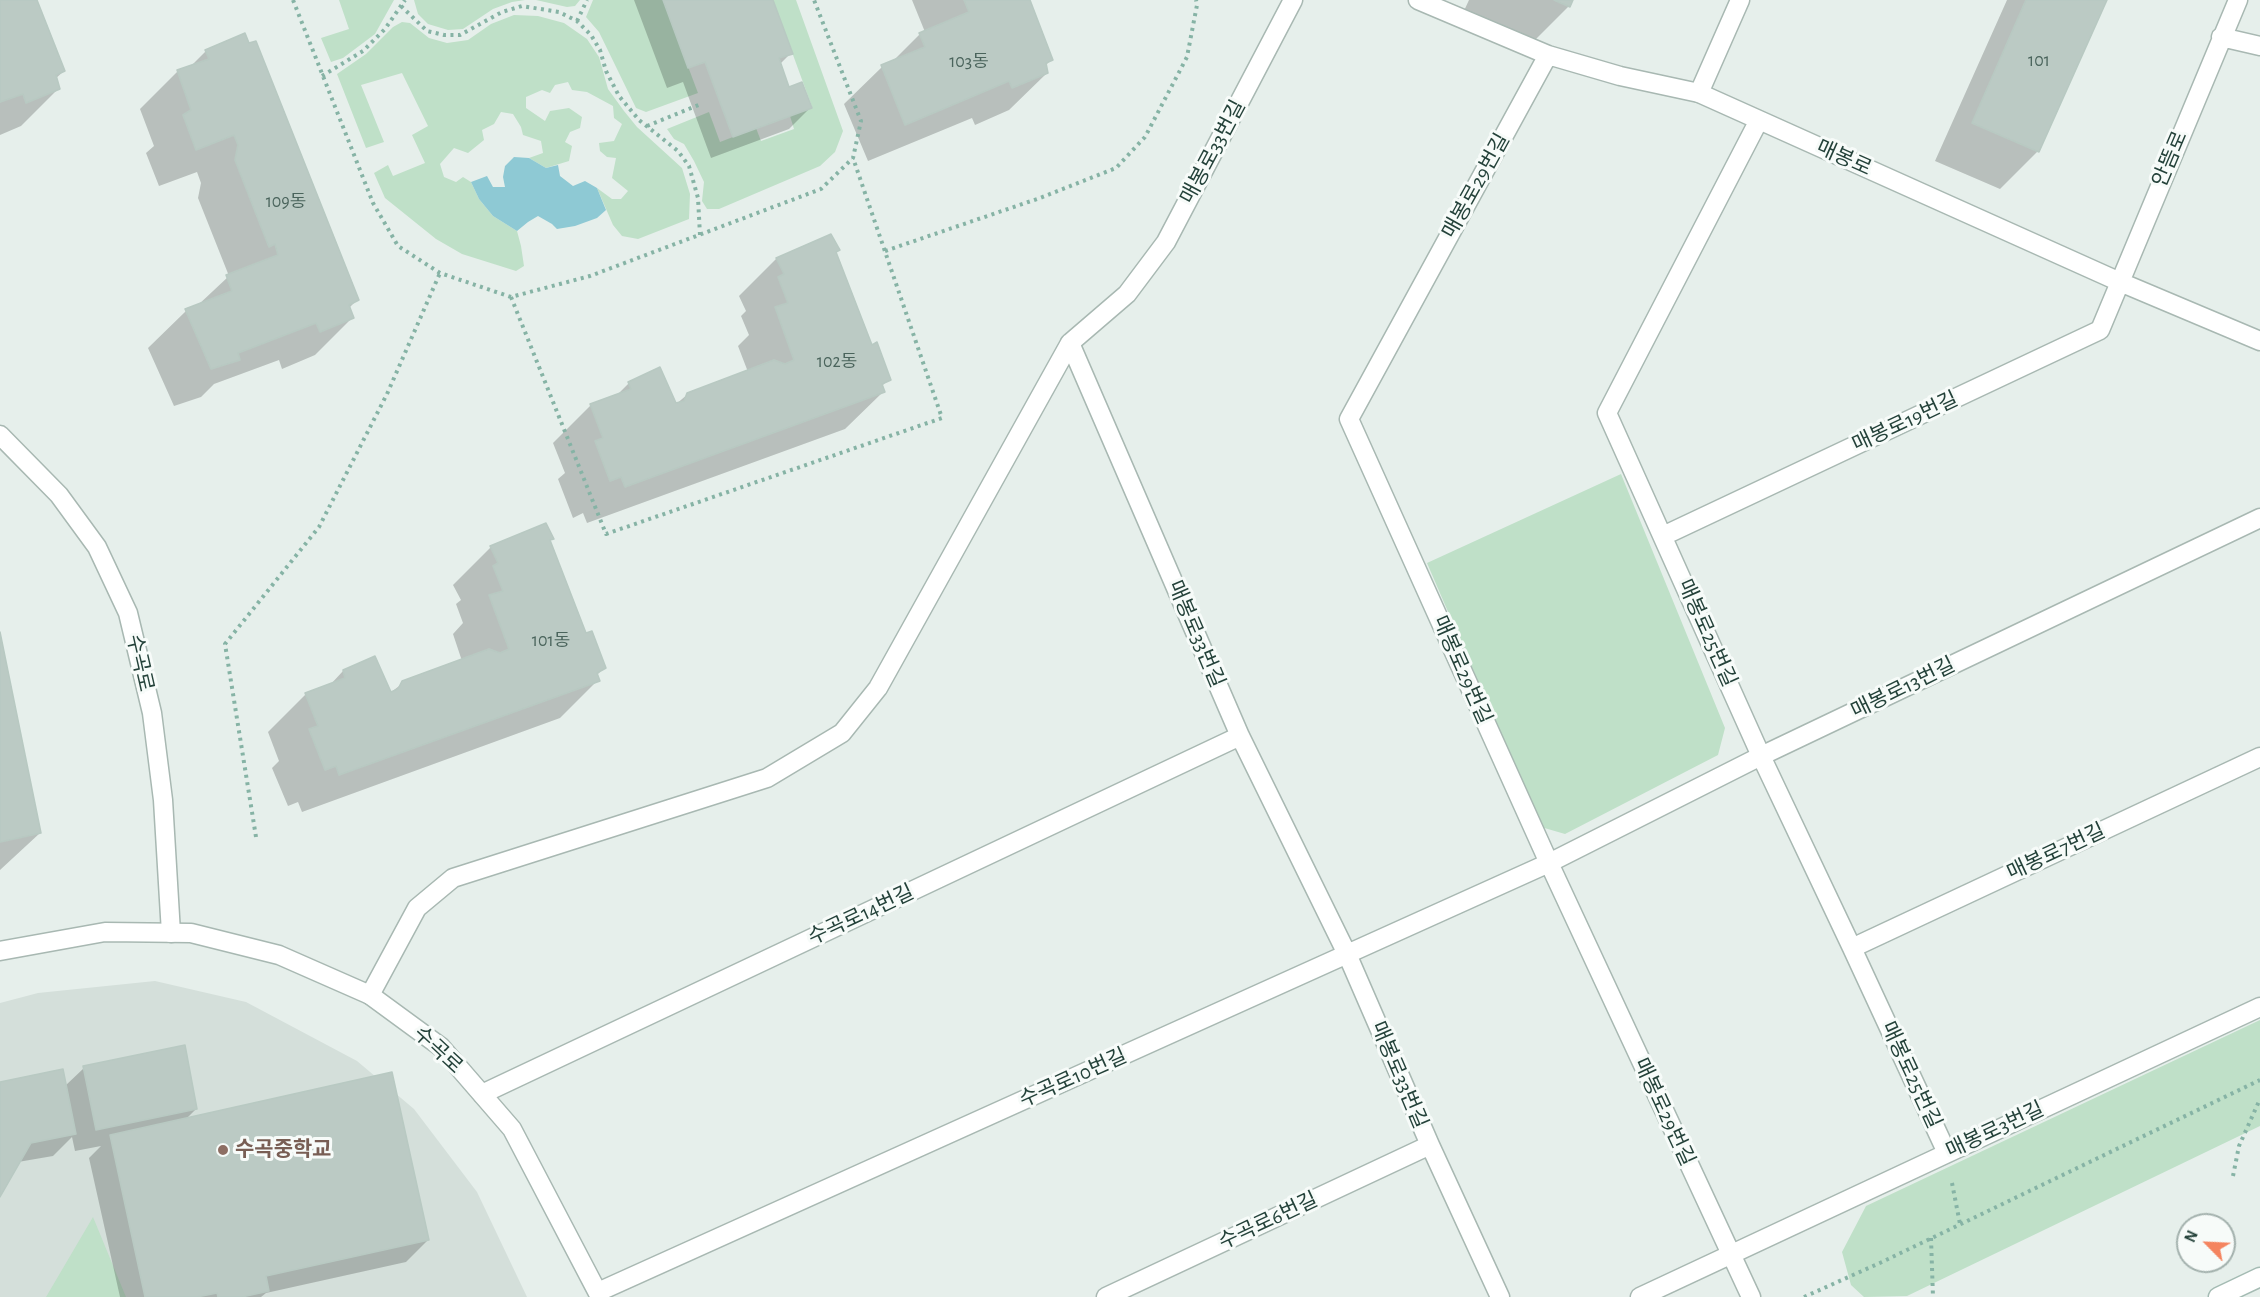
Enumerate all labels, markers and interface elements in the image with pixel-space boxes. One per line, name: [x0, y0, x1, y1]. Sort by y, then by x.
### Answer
house number: 101: [2028, 50, 2050, 72]
house number: 103동: [949, 51, 989, 73]
street label: 매봉로33번길: [1175, 96, 1251, 208]
street label: 안뜸로: [2147, 127, 2193, 191]
street label: 매봉로29번길: [1437, 129, 1515, 243]
street label: 매봉로: [1812, 135, 1876, 181]
house number: 109동: [266, 191, 306, 213]
house number: 102동: [817, 351, 857, 373]
street label: 매봉로19번길: [1848, 387, 1962, 457]
street label: 매봉로25번길: [1672, 575, 1742, 691]
street label: 매봉로33번길: [1162, 577, 1230, 691]
street label: 매봉로29번길: [1427, 612, 1497, 728]
house number: 101동: [532, 630, 570, 652]
street label: 수곡로: [121, 632, 159, 694]
street label: 매봉로13번길: [1847, 652, 1959, 724]
street label: 매봉로7번길: [2003, 818, 2109, 886]
street label: 수곡로14번길: [804, 880, 918, 950]
street label: 매봉로33번길: [1365, 1018, 1433, 1132]
street label: 매봉로25번길: [1875, 1018, 1947, 1132]
street label: 수곡로: [408, 1021, 468, 1079]
street label: 수곡로10번길: [1015, 1043, 1131, 1113]
street label: 매봉로29번길: [1628, 1054, 1700, 1170]
street label: 매봉로3번길: [1942, 1096, 2048, 1164]
place label: 수곡중학교: [235, 1137, 332, 1163]
marker: 수곡중학교: [216, 1143, 230, 1157]
street label: 수곡로6번길: [1214, 1187, 1322, 1255]
north arrow: [2176, 1213, 2236, 1273]
text: N: [2182, 1228, 2201, 1245]

